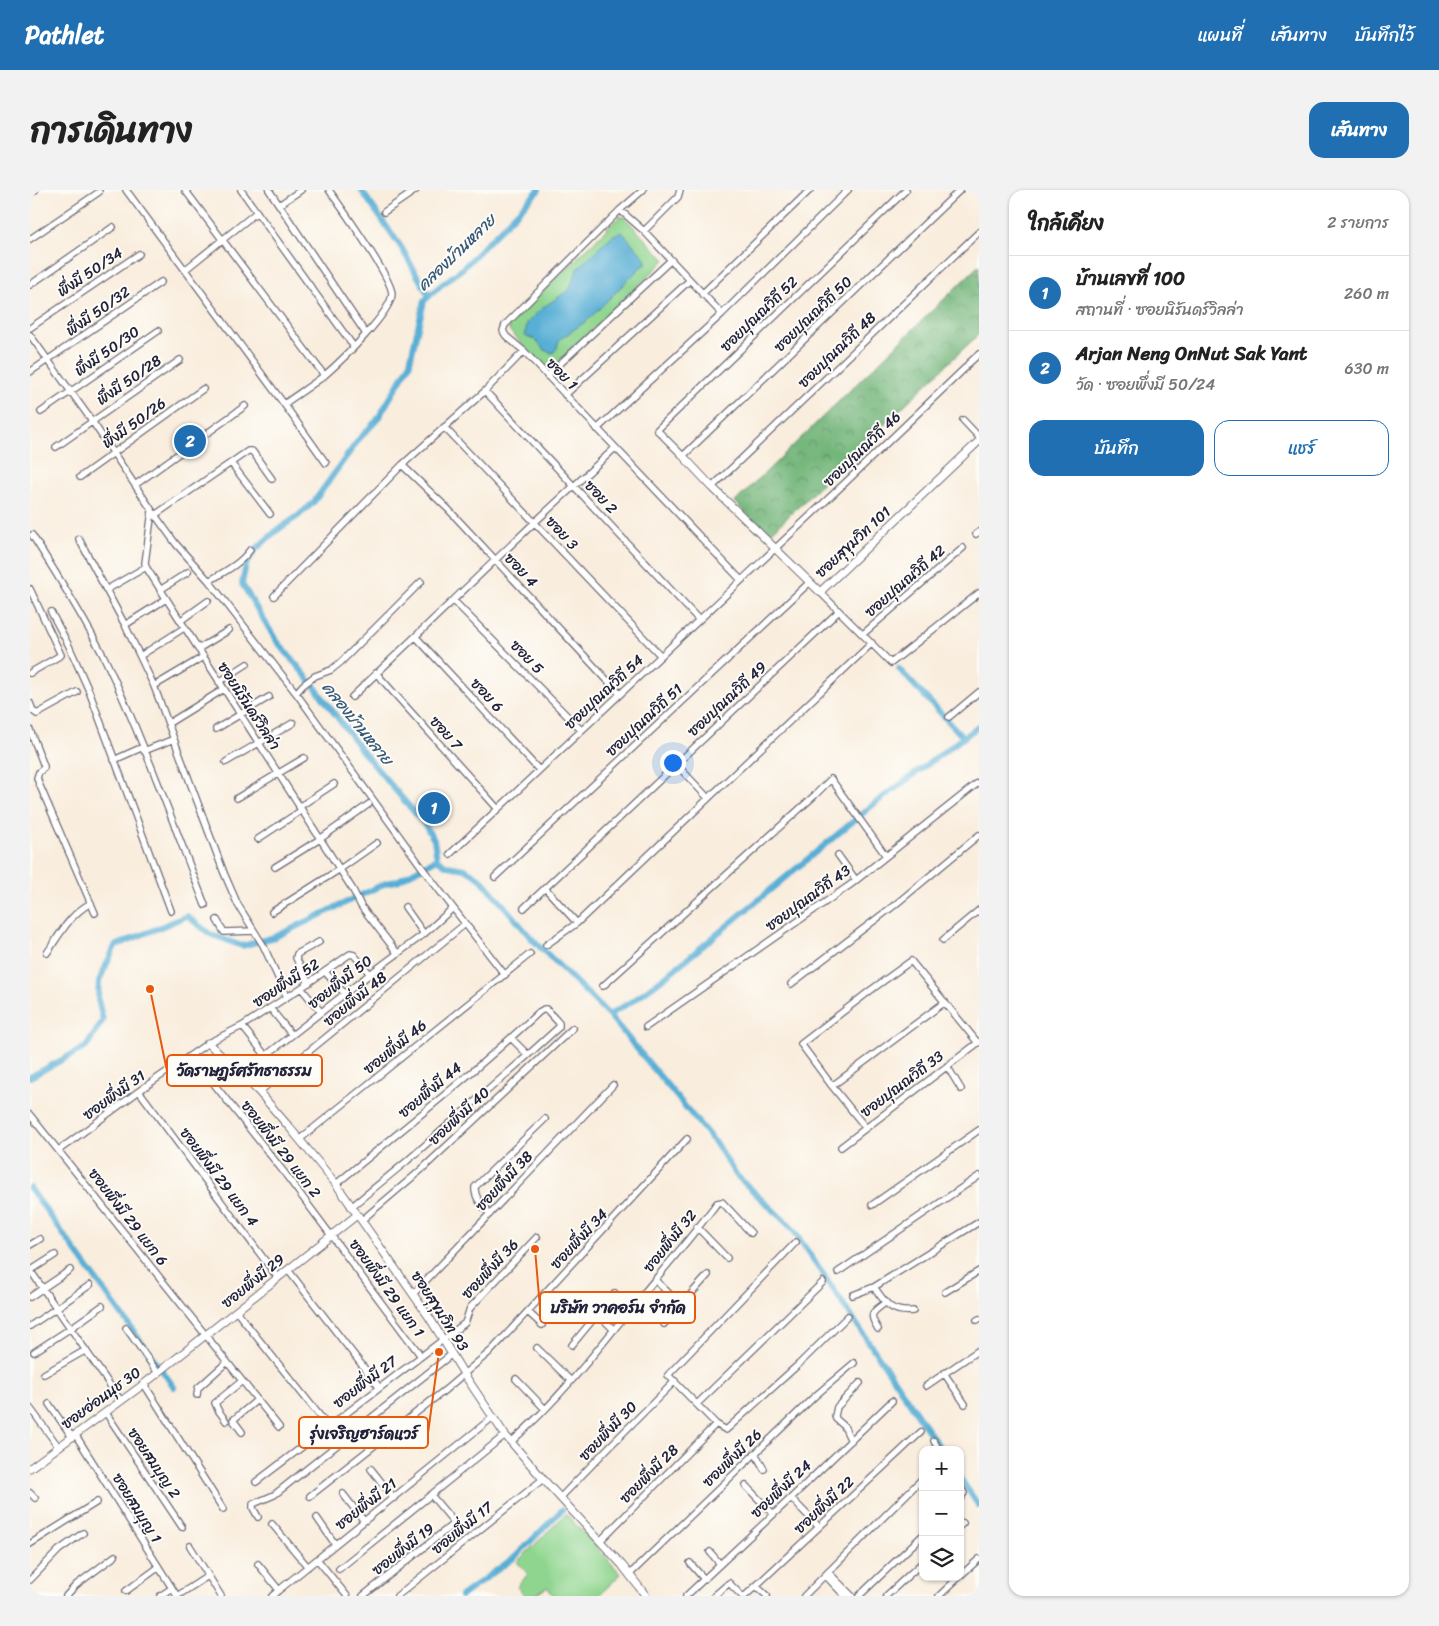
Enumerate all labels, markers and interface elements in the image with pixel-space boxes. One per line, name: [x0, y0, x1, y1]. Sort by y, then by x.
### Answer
text: Pathlet: [25, 14, 104, 56]
text: แผนที่: [1197, 19, 1242, 51]
text: เส้นทาง: [1270, 19, 1327, 51]
text: บันทึกไว้: [1355, 19, 1414, 51]
text: การเดินทาง: [30, 99, 192, 161]
button: เส้นทาง: [1309, 102, 1409, 158]
text: ใกล้เคียง: [1029, 204, 1104, 242]
water label: คลองบ้านหลาย: [410, 205, 505, 298]
text: 2 รายการ: [1327, 208, 1389, 237]
street label: พึ่งมี 50/34: [52, 240, 128, 304]
text: บ้านเลขที่ 100: [1076, 262, 1185, 295]
street label: ซอยปุณณวิถี 52: [714, 269, 804, 358]
street label: ซอยปุณณวิถี 50: [767, 269, 859, 359]
street label: พึ่งมี 50/32: [60, 279, 136, 343]
text: 1: [1042, 279, 1048, 308]
text: 260 m: [1344, 279, 1389, 308]
text: สถานที่ · ซอยนิรันดร์วิลล่า: [1076, 295, 1244, 324]
street label: ซอยปุณณวิถี 48: [792, 305, 882, 395]
street label: พึ่งมี 50/30: [69, 319, 145, 383]
text: Arjan Neng OnNut Sak Yant: [1076, 337, 1307, 370]
street label: พึ่งมี 50/28: [91, 348, 167, 412]
street label: ซอย 1: [540, 351, 584, 397]
text: 2: [1040, 354, 1050, 383]
text: 630 m: [1345, 354, 1389, 383]
text: วัด · ซอยพึ่งมี 50/24: [1076, 370, 1215, 399]
street label: พึ่งมี 50/26: [96, 391, 172, 455]
street label: ซอยปุณณวิถี 46: [817, 405, 907, 493]
button: บันทึก: [1029, 420, 1204, 476]
button: แชร์: [1214, 420, 1389, 476]
pin: 2: [174, 422, 206, 460]
street label: ซอย 2: [578, 474, 624, 521]
street label: ซอยสุขุมวิท 101: [809, 500, 897, 584]
street label: ซอย 3: [539, 510, 585, 556]
street label: ซอยปุณณวิถี 42: [858, 538, 952, 624]
street label: ซอย 4: [498, 546, 544, 594]
street label: ซอย 5: [504, 634, 550, 680]
street label: ซอยปุณณวิถี 54: [558, 648, 650, 736]
street label: ซอยปุณณวิถี 49: [681, 655, 773, 743]
street label: ซอยนิรันดร์วิลล่า: [211, 656, 287, 756]
street label: ซอย 6: [464, 672, 510, 718]
water label: คลองบ้านหลาย: [315, 675, 402, 774]
street label: ซอยปุณณวิถี 51: [599, 677, 689, 763]
street label: ซอย 7: [423, 710, 470, 757]
your location: [660, 750, 686, 776]
pin: 1: [418, 789, 450, 827]
street label: ซอยปุณณวิถี 43: [760, 858, 856, 938]
street label: ซอยพึ่งมี 50: [302, 948, 378, 1016]
street label: ซอยพึ่งมี 52: [247, 951, 325, 1015]
street label: ซอยพึ่งมี 48: [317, 965, 393, 1033]
street label: ซอยพึ่งมี 46: [357, 1013, 433, 1081]
street label: ซอยปุณณวิถี 33: [855, 1044, 949, 1124]
callout: วัดราษฎร์ศรัทธาธรรม: [167, 1055, 322, 1086]
street label: ซอยพึ่งมี 44: [392, 1055, 468, 1125]
text: วัดราษฎร์ศรัทธาธรรม: [176, 1056, 313, 1085]
street label: ซอยพึ่งมี 31: [77, 1063, 151, 1127]
street label: ซอยพึ่งมี 40: [422, 1080, 496, 1152]
street label: ซอยพึ่งมี 29 แยก 2: [234, 1094, 328, 1204]
street label: ซอยพึ่งมี 29 แยก 4: [173, 1122, 265, 1232]
street label: ซอยพึ่งมี 38: [469, 1145, 539, 1217]
street label: ซอยพึ่งมี 29 แยก 6: [81, 1162, 175, 1272]
street label: ซอยพึ่งมี 34: [544, 1202, 614, 1276]
street label: ซอยพึ่งมี 32: [636, 1203, 704, 1278]
street label: ซอยพึ่งมี 29 แยก 1: [342, 1233, 432, 1343]
street label: ซอยพึ่งมี 36: [455, 1233, 525, 1305]
street label: ซอยพึ่งมี 29: [215, 1247, 291, 1315]
street label: ซอยสุขุมวิท 93: [404, 1265, 476, 1357]
callout: บริษัท วาคอร์น จำกัด: [540, 1292, 695, 1323]
text: บริษัท วาคอร์น จำกัด: [550, 1293, 686, 1322]
street label: ซอยพึ่งมี 27: [327, 1348, 404, 1415]
street label: ซอยอ่อนนุช 30: [55, 1360, 147, 1436]
street label: ซอยพึ่งมี 30: [572, 1395, 644, 1467]
callout: รุ่งเจริญฮาร์ดแวร์: [299, 1417, 428, 1448]
text: รุ่งเจริญฮาร์ดแวร์: [309, 1419, 421, 1448]
street label: ซอยสมบุญ 2: [121, 1422, 188, 1504]
street label: ซอยพึ่งมี 26: [696, 1422, 768, 1494]
street label: ซอยพึ่งมี 28: [613, 1438, 685, 1510]
map controls: [919, 1446, 964, 1581]
button: +: [919, 1446, 964, 1491]
street label: ซอยพึ่งมี 24: [744, 1454, 818, 1524]
street label: ซอยสมบุญ 1: [105, 1468, 169, 1548]
street label: ซอยพึ่งมี 22: [788, 1470, 861, 1540]
street label: ซอยพึ่งมี 21: [329, 1471, 403, 1537]
button: −: [919, 1491, 964, 1536]
street label: ซอยพึ่งมี 17: [425, 1494, 500, 1561]
street label: ซอยพึ่งมี 19: [366, 1516, 440, 1582]
button: layers: [919, 1536, 964, 1581]

